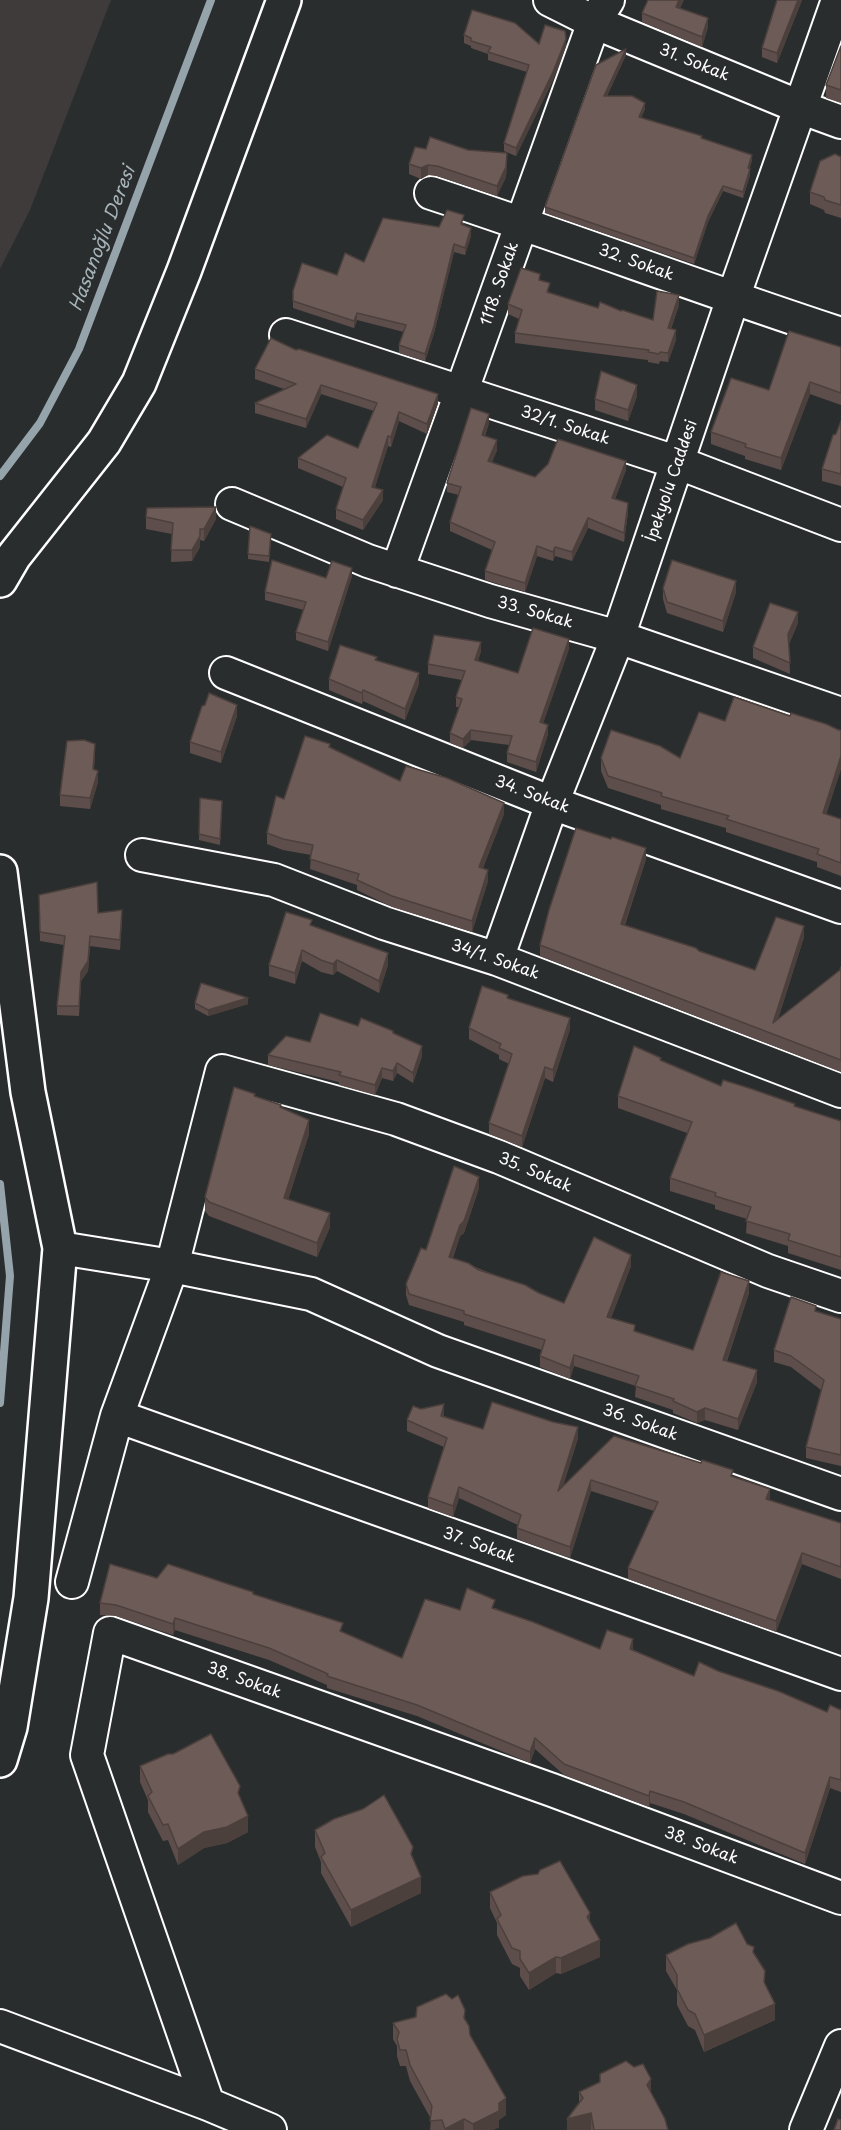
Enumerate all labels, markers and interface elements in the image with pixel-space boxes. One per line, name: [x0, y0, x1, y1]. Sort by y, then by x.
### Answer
street label: 31. Sokak: [656, 40, 732, 86]
water label: Hasanoğlu Deresi: [65, 164, 141, 314]
street label: 1118. Sokak: [477, 240, 523, 328]
street label: 32. Sokak: [596, 241, 676, 285]
street label: 32/1. Sokak: [518, 403, 612, 449]
street label: İpekyolu Caddesi: [642, 417, 702, 545]
street label: 33. Sokak: [495, 593, 575, 633]
street label: 34. Sokak: [492, 772, 572, 818]
street label: 34/1. Sokak: [448, 936, 542, 984]
street label: 35. Sokak: [495, 1149, 575, 1197]
street label: 36. Sokak: [600, 1400, 680, 1446]
street label: 37. Sokak: [440, 1524, 518, 1568]
street label: 38. Sokak: [204, 1659, 284, 1703]
street label: 38. Sokak: [661, 1823, 741, 1869]

